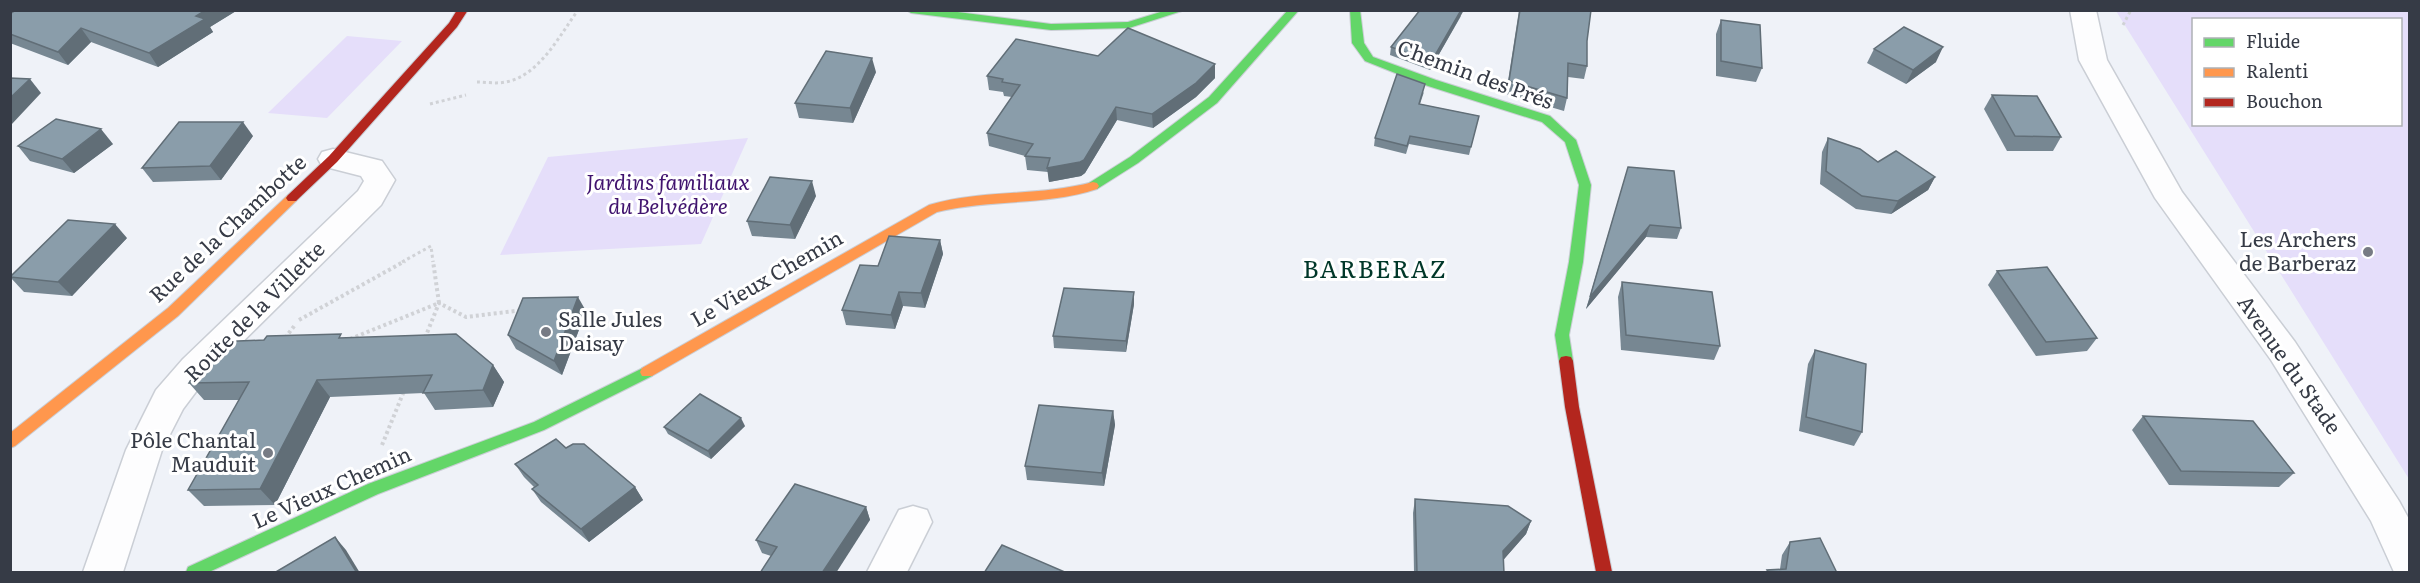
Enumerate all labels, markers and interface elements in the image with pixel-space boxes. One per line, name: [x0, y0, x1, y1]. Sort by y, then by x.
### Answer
legend: [2192, 18, 2402, 126]
text: Fluide: [2246, 27, 2300, 54]
street label: Chemin des Prés: [1394, 30, 1558, 115]
text: Ralenti: [2246, 57, 2308, 84]
text: Bouchon: [2246, 87, 2323, 114]
street label: Rue de la Chambotte: [141, 146, 312, 308]
park label: Jardins familiaux du Belvédère: [586, 165, 750, 220]
street label: Le Vieux Chemin: [684, 221, 848, 333]
place label: Les Archers de Barberaz: [2239, 222, 2356, 277]
street label: Route de la Villette: [176, 233, 331, 388]
marker: Les Archers de Barberaz: [2361, 245, 2375, 259]
district label: BARBERAZ: [1303, 250, 1447, 285]
street label: Avenue du Stade: [2232, 288, 2351, 439]
place label: Salle Jules Daisay: [558, 302, 662, 357]
marker: Salle Jules Daisay: [539, 325, 553, 339]
place label: Pôle Chantal Mauduit: [130, 423, 257, 478]
street label: Le Vieux Chemin: [247, 437, 416, 535]
marker: Pôle Chantal Mauduit: [261, 446, 275, 460]

